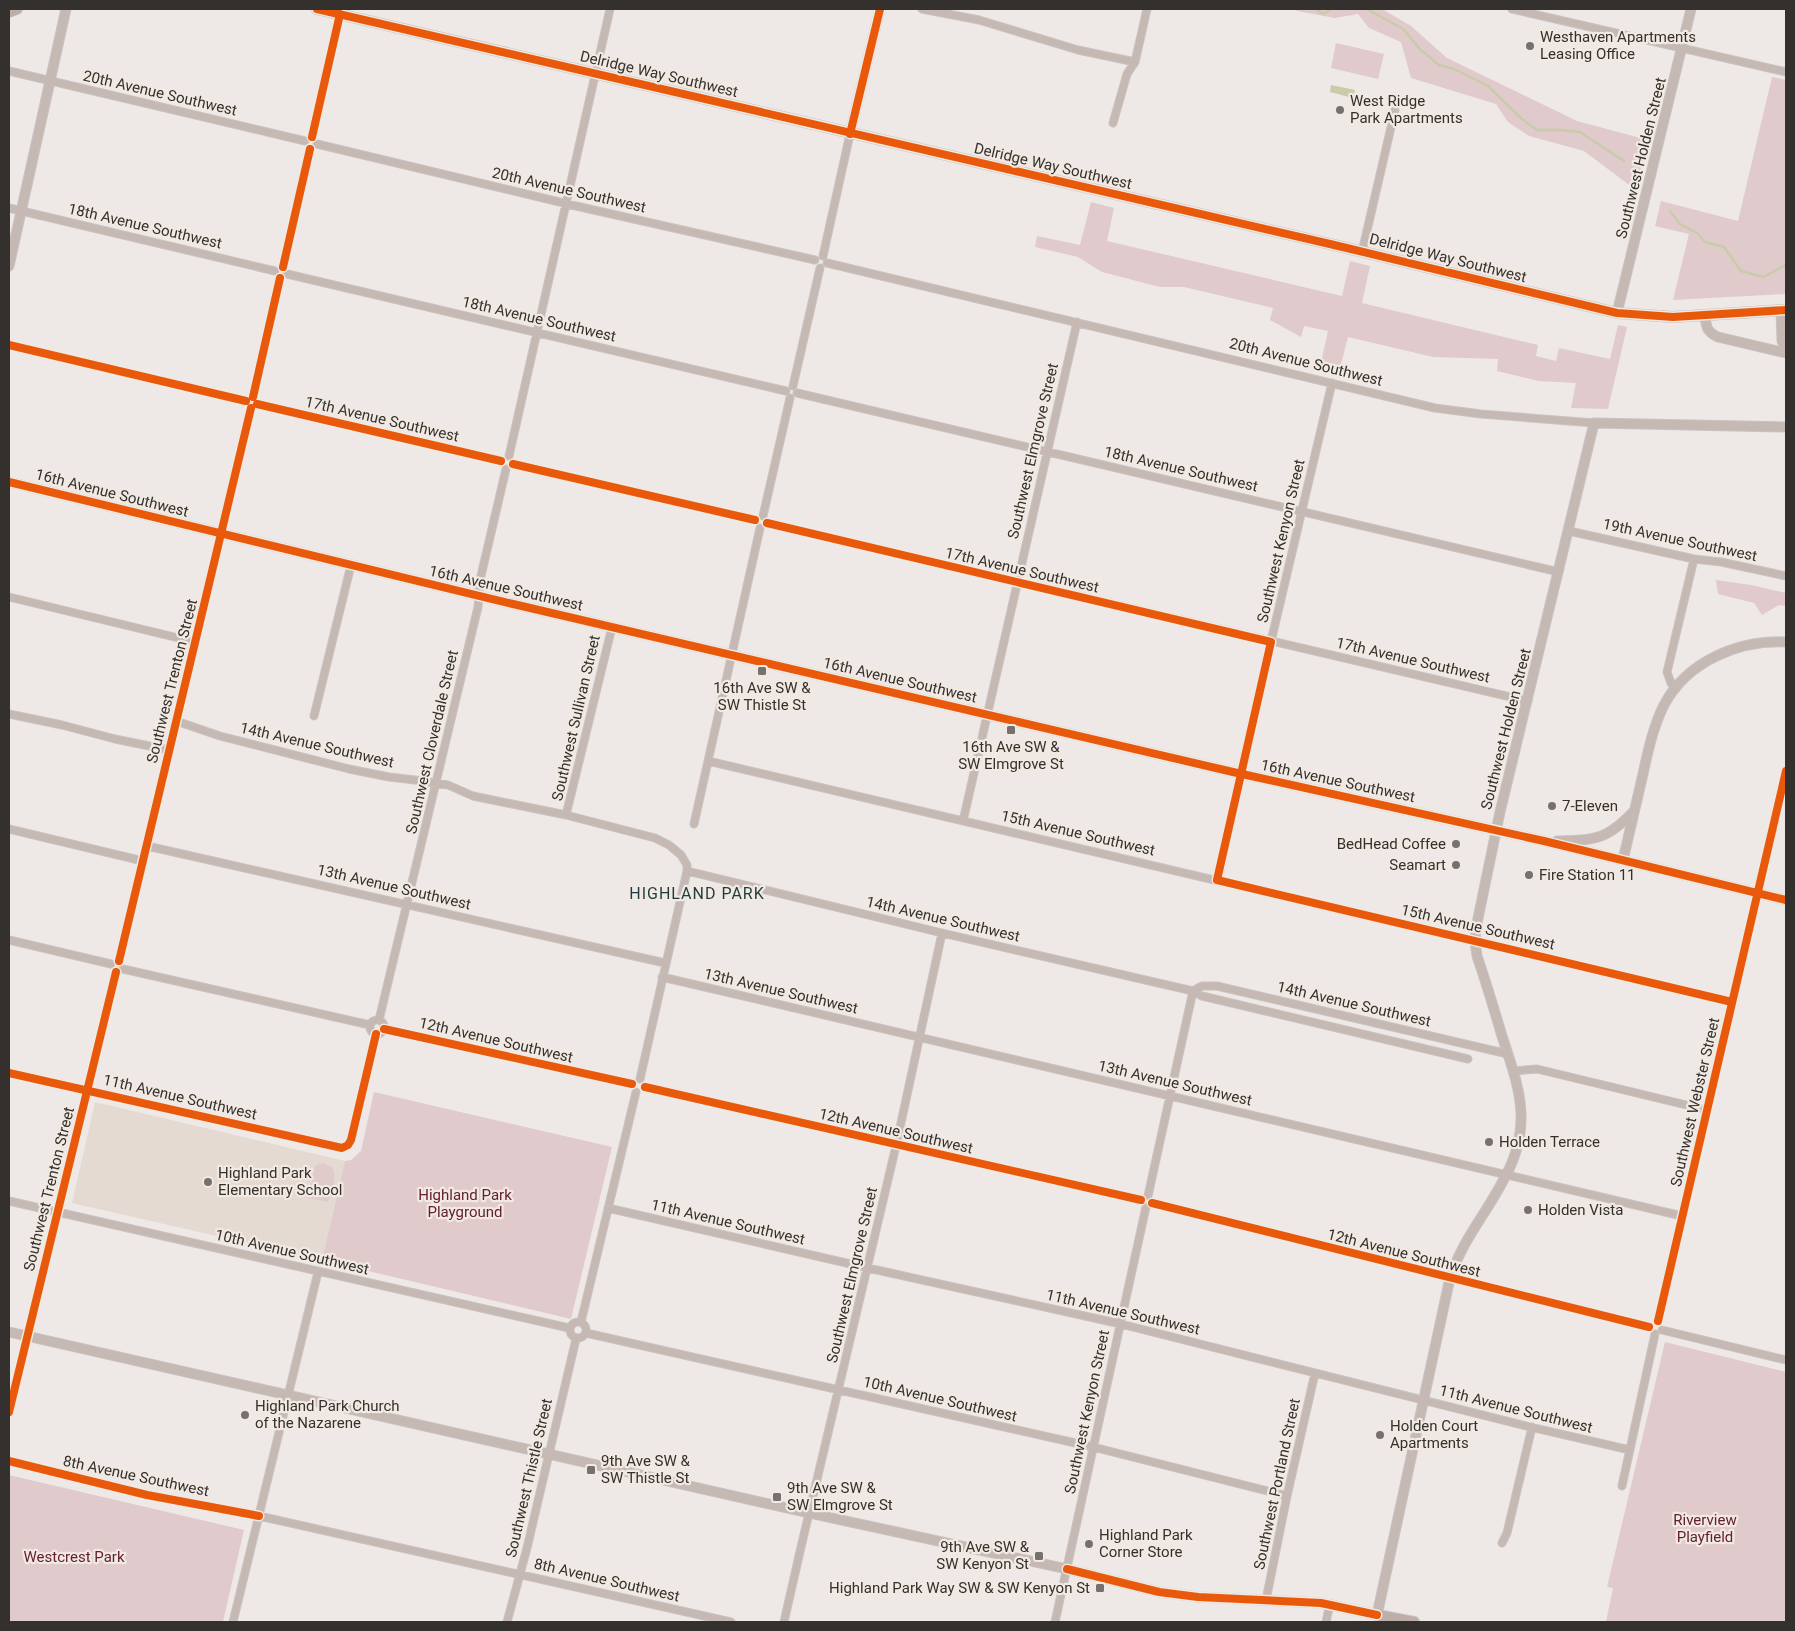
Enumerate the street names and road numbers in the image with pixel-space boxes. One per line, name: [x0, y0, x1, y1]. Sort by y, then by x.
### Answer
street label: Delridge Way Southwest: [578, 47, 740, 101]
street label: 20th Avenue Southwest: [81, 67, 239, 119]
street label: Southwest Holden Street: [1612, 75, 1670, 240]
street label: Delridge Way Southwest: [972, 139, 1134, 193]
street label: 20th Avenue Southwest: [490, 164, 648, 216]
street label: 18th Avenue Southwest: [66, 200, 224, 252]
street label: Delridge Way Southwest: [1367, 230, 1529, 286]
street label: 18th Avenue Southwest: [460, 293, 618, 345]
street label: 20th Avenue Southwest: [1228, 334, 1385, 390]
street label: Southwest Elmgrove Street: [1004, 361, 1062, 541]
street label: 17th Avenue Southwest: [303, 393, 461, 445]
street label: 18th Avenue Southwest: [1102, 443, 1260, 495]
street label: Southwest Kenyon Street: [1253, 457, 1309, 624]
street label: 16th Avenue Southwest: [34, 465, 191, 521]
street label: 19th Avenue Southwest: [1601, 515, 1759, 565]
street label: 17th Avenue Southwest: [943, 544, 1101, 596]
street label: 16th Avenue Southwest: [427, 562, 585, 614]
street label: Southwest Trenton Street: [143, 597, 201, 765]
street label: Southwest Sullivan Street: [548, 633, 604, 803]
street label: 17th Avenue Southwest: [1334, 634, 1492, 686]
street label: Southwest Holden Street: [1477, 646, 1535, 811]
street label: Southwest Cloverdale Street: [402, 648, 462, 836]
street label: 16th Avenue Southwest: [821, 654, 979, 706]
street label: 14th Avenue Southwest: [238, 719, 396, 771]
street label: 16th Avenue Southwest: [1259, 756, 1417, 806]
street label: 15th Avenue Southwest: [999, 807, 1157, 859]
street label: 13th Avenue Southwest: [315, 861, 473, 913]
street label: 14th Avenue Southwest: [864, 893, 1022, 945]
street label: 15th Avenue Southwest: [1399, 901, 1557, 953]
street label: 13th Avenue Southwest: [702, 965, 860, 1017]
street label: 14th Avenue Southwest: [1275, 978, 1433, 1030]
street label: 12th Avenue Southwest: [417, 1014, 575, 1066]
street label: Southwest Webster Street: [1667, 1016, 1723, 1188]
street label: 13th Avenue Southwest: [1096, 1057, 1254, 1109]
street label: 11th Avenue Southwest: [101, 1071, 259, 1123]
street label: Southwest Trenton Street: [20, 1105, 78, 1273]
street label: 12th Avenue Southwest: [817, 1105, 975, 1157]
street label: Southwest Elmgrove Street: [823, 1185, 881, 1365]
street label: 11th Avenue Southwest: [649, 1196, 807, 1248]
street label: 12th Avenue Southwest: [1326, 1225, 1483, 1281]
street label: 10th Avenue Southwest: [213, 1226, 371, 1278]
street label: 11th Avenue Southwest: [1044, 1286, 1202, 1338]
street label: Southwest Kenyon Street: [1061, 1328, 1113, 1496]
street label: 10th Avenue Southwest: [861, 1373, 1019, 1425]
street label: 11th Avenue Southwest: [1438, 1381, 1595, 1437]
street label: Southwest Thistle Street: [502, 1397, 556, 1559]
street label: Southwest Portland Street: [1250, 1397, 1304, 1571]
street label: 8th Avenue Southwest: [61, 1452, 211, 1500]
street label: 8th Avenue Southwest: [532, 1554, 682, 1606]

